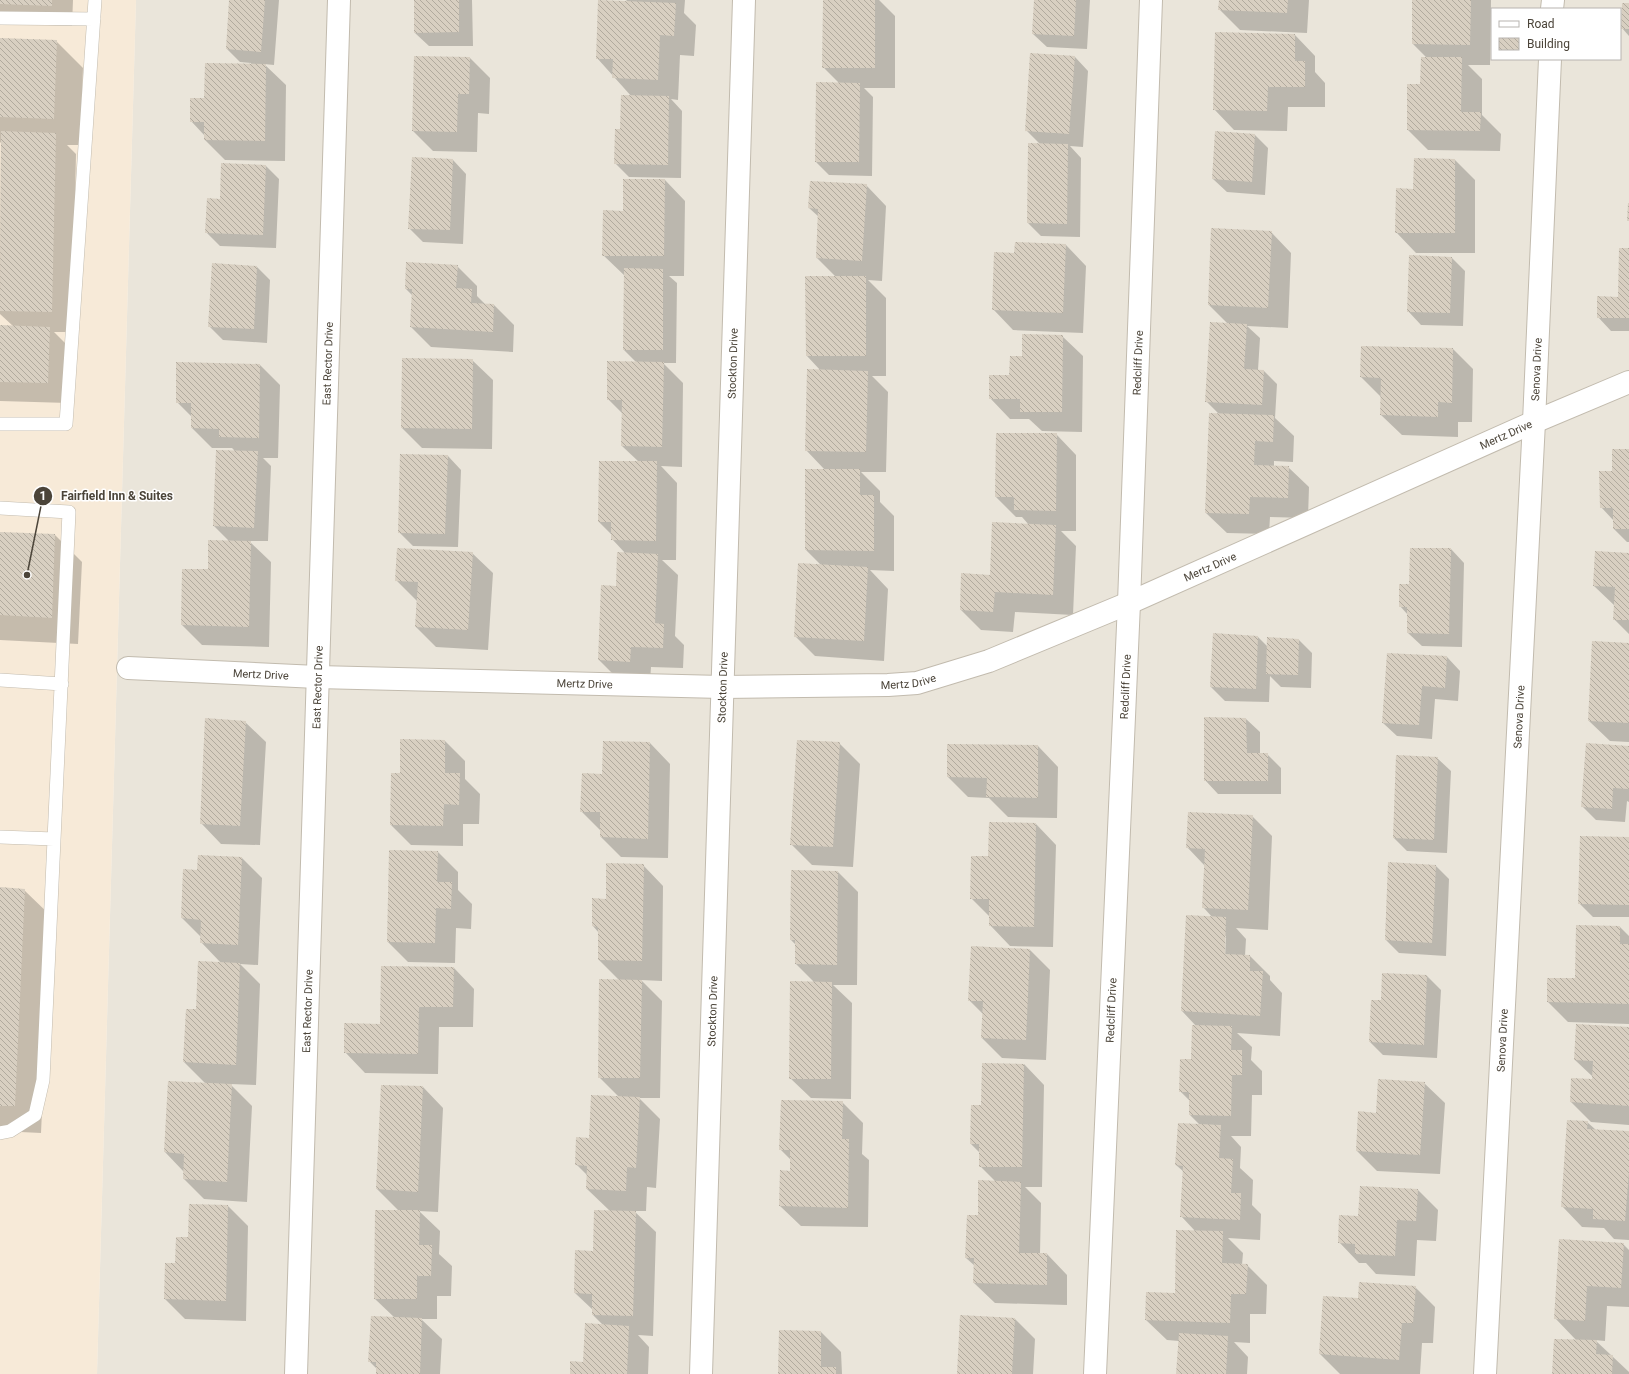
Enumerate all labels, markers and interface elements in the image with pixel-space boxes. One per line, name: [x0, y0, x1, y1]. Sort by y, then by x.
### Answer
legend: [1491, 8, 1621, 60]
text: Road: [1527, 17, 1555, 31]
text: Building: [1527, 37, 1570, 51]
street label: East Rector Drive: [320, 321, 336, 406]
street label: Stockton Drive: [726, 328, 741, 399]
street label: Redcliff Drive: [1131, 330, 1146, 396]
street label: Senova Drive: [1529, 337, 1545, 401]
street label: Mertz Drive: [1478, 418, 1534, 452]
callout: Fairfield Inn & Suites: [33, 484, 181, 508]
text: 1: [40, 489, 46, 503]
text: Fairfield Inn & Suites: [61, 489, 173, 503]
street label: Mertz Drive: [1182, 550, 1239, 585]
street label: East Rector Drive: [310, 645, 326, 729]
street label: Stockton Drive: [715, 652, 731, 723]
street label: Redcliff Drive: [1118, 654, 1134, 720]
street label: Mertz Drive: [233, 667, 289, 683]
street label: Mertz Drive: [881, 671, 938, 692]
street label: Mertz Drive: [557, 677, 613, 691]
street label: Senova Drive: [1511, 685, 1527, 749]
street label: East Rector Drive: [300, 969, 316, 1053]
street label: Stockton Drive: [705, 975, 720, 1047]
street label: Redcliff Drive: [1104, 977, 1119, 1043]
street label: Senova Drive: [1495, 1008, 1511, 1072]

